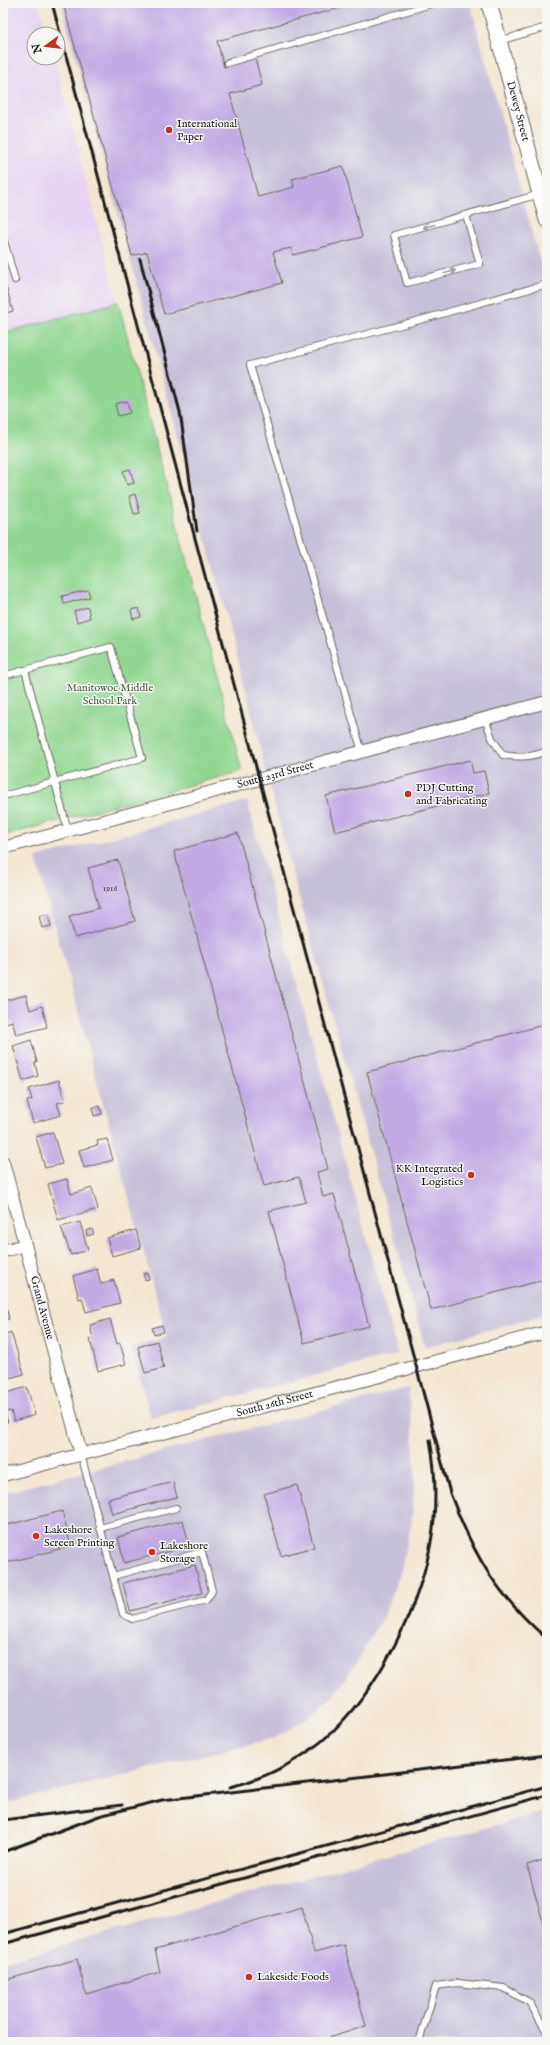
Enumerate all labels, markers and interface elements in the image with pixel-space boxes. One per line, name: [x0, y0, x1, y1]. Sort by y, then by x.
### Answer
north arrow: [26, 26, 66, 66]
text: N: [29, 41, 46, 56]
street label: Dewey Street: [503, 80, 533, 143]
place label: International Paper: [177, 117, 237, 144]
marker: International Paper: [164, 125, 174, 135]
one-way arrow: [423, 223, 436, 230]
one-way arrow: [443, 268, 456, 275]
park label: Manitowoc Middle School Park: [67, 681, 153, 708]
street label: South 23rd Street: [236, 758, 315, 792]
place label: PDJ Cutting and Fabricating: [416, 781, 488, 808]
marker: PDJ Cutting and Fabricating: [403, 789, 413, 799]
house number: 1916: [103, 883, 117, 894]
place label: KK Integrated Logistics: [396, 1162, 463, 1189]
marker: KK Integrated Logistics: [466, 1170, 476, 1180]
street label: Grand Avenue: [27, 1274, 57, 1341]
street label: South 26th Street: [235, 1387, 315, 1420]
place label: Lakeshore Screen Printing: [44, 1523, 116, 1550]
marker: Lakeshore Screen Printing: [31, 1531, 41, 1541]
place label: Lakeshore Storage: [160, 1539, 208, 1566]
marker: Lakeshore Storage: [147, 1547, 157, 1557]
place label: Lakeside Foods: [257, 1970, 329, 1984]
marker: Lakeside Foods: [244, 1972, 254, 1982]

